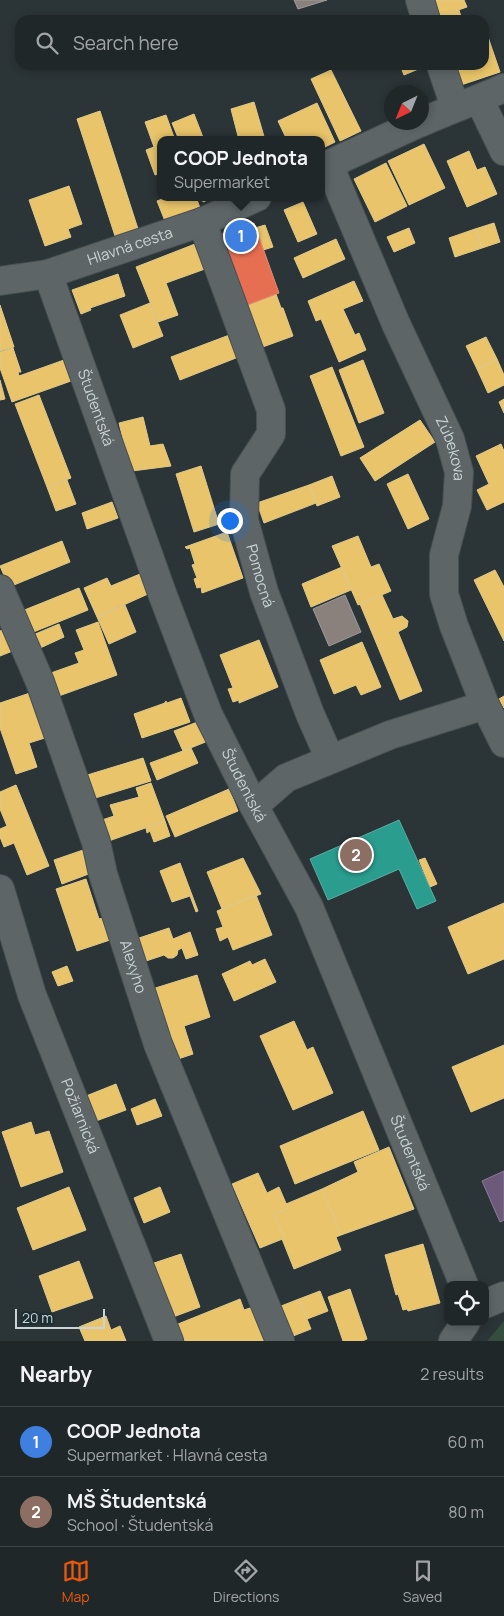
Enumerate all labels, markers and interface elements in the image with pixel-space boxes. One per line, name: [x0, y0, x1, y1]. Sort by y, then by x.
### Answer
search box: [15, 15, 489, 70]
icon: search: [33, 29, 61, 57]
text: Search here: [73, 30, 179, 56]
north arrow: [384, 85, 429, 130]
popup: [157, 136, 325, 201]
text: COOP Jednota: [174, 145, 308, 171]
text: Supermarket: [174, 171, 270, 193]
pin: 1: [225, 217, 257, 255]
street label: Hlavná cesta: [84, 222, 175, 270]
street label: Študentská: [73, 366, 120, 449]
street label: Zúbekova: [431, 412, 470, 481]
your location: [217, 508, 243, 534]
street label: Pomocná: [241, 542, 280, 610]
street label: Študentská: [217, 745, 272, 826]
pin: 2: [340, 836, 372, 874]
street label: Alexyho: [115, 937, 152, 996]
street label: Požiarnická: [56, 1075, 105, 1157]
street label: Študentská: [385, 1112, 435, 1194]
map controls: [444, 1281, 489, 1326]
button: locate: [444, 1281, 489, 1326]
scale bar: [15, 1306, 105, 1329]
text: 20 m: [22, 1308, 53, 1327]
text: Nearby: [20, 1360, 92, 1388]
text: 2 results: [420, 1363, 484, 1385]
text: COOP Jednota: [67, 1418, 201, 1444]
text: 1: [32, 1431, 40, 1453]
text: 60 m: [448, 1431, 484, 1453]
text: Supermarket · Hlavná cesta: [67, 1444, 267, 1466]
text: MŠ Študentská: [67, 1488, 207, 1514]
text: 2: [31, 1501, 41, 1523]
text: 80 m: [448, 1501, 484, 1523]
text: School · Študentská: [67, 1514, 213, 1536]
tab: Map: [62, 1557, 90, 1606]
tab: Directions: [213, 1557, 279, 1606]
tab: Saved: [403, 1557, 442, 1606]

